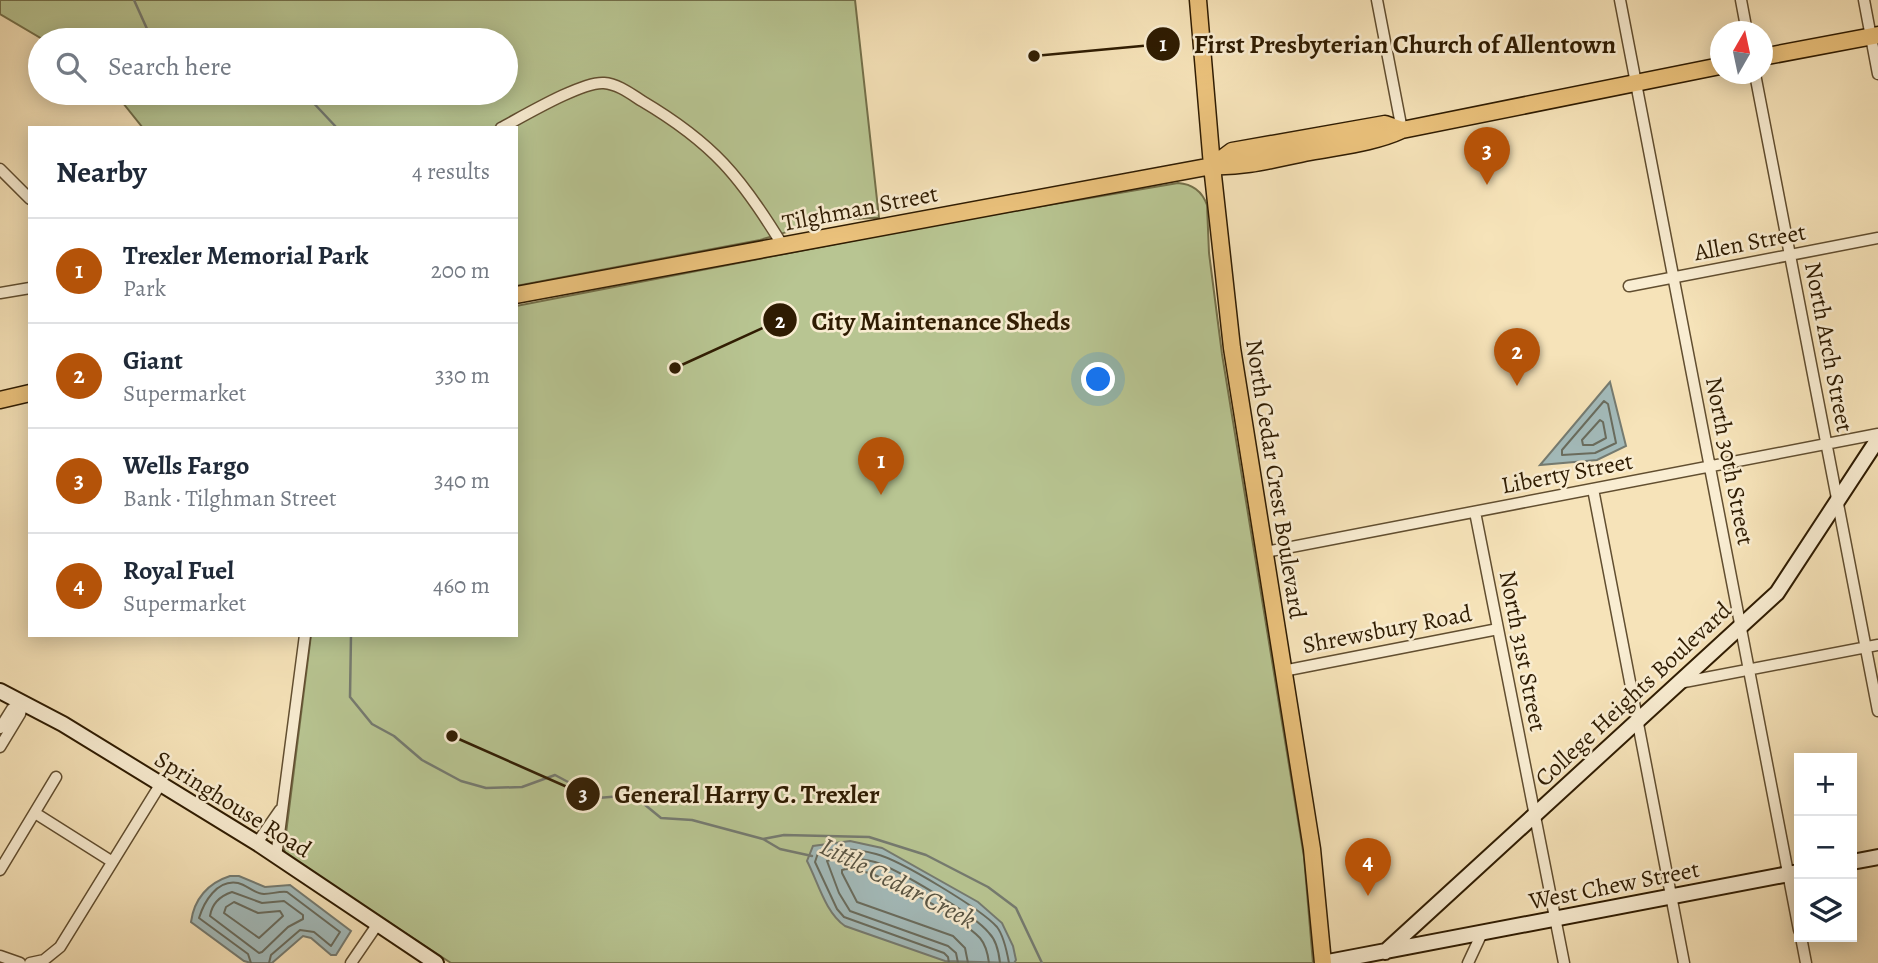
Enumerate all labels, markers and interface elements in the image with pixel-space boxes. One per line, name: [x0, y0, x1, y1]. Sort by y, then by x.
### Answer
callout: First Presbyterian Church of Allentown: [1145, 20, 1631, 67]
north arrow: [1710, 21, 1773, 84]
text: First Presbyterian Church of Allentown: [1194, 27, 1617, 62]
search box: [28, 28, 518, 105]
text: 1: [1159, 30, 1167, 58]
icon: search: [52, 48, 90, 86]
text: Search here: [108, 49, 232, 84]
pin: 3: [1464, 127, 1510, 185]
text: Nearby: [56, 152, 147, 192]
text: 4 results: [412, 156, 490, 187]
street label: Tilghman Street: [779, 177, 941, 239]
street label: Allen Street: [1691, 216, 1809, 269]
text: Trexler Memorial Park: [123, 238, 368, 273]
text: 1: [75, 255, 83, 286]
text: 200 m: [431, 255, 490, 286]
street label: North Arch Street: [1797, 259, 1861, 435]
text: Park: [123, 273, 166, 304]
callout: City Maintenance Sheds: [762, 297, 1085, 344]
text: City Maintenance Sheds: [811, 304, 1071, 339]
text: 2: [775, 307, 785, 335]
pin: 2: [1494, 328, 1540, 386]
street label: North Cedar Crest Boulevard: [1238, 337, 1314, 621]
text: Giant: [123, 343, 183, 378]
text: 2: [73, 360, 85, 391]
text: 330 m: [435, 360, 490, 391]
your location: [1081, 362, 1115, 396]
street label: North 30th Street: [1698, 374, 1762, 548]
text: Supermarket: [123, 378, 246, 409]
pin: 1: [858, 437, 904, 495]
street label: Liberty Street: [1498, 445, 1636, 501]
text: Wells Fargo: [123, 448, 249, 483]
text: 3: [74, 465, 84, 496]
text: 340 m: [434, 465, 490, 496]
text: Bank · Tilghman Street: [123, 483, 337, 514]
text: Royal Fuel: [123, 553, 234, 588]
street label: North 31st Street: [1492, 568, 1554, 734]
text: 4: [74, 570, 84, 601]
text: 460 m: [433, 570, 490, 601]
text: Supermarket: [123, 588, 246, 619]
street label: College Heights Boulevard: [1528, 594, 1738, 794]
street label: Shrewsbury Road: [1300, 597, 1474, 661]
street label: Springhouse Road: [148, 743, 318, 865]
map controls: [1794, 753, 1857, 942]
button: +: [1794, 753, 1857, 816]
callout: General Harry C. Trexler: [565, 770, 894, 817]
text: General Harry C. Trexler: [614, 777, 880, 812]
text: 3: [578, 780, 588, 808]
button: −: [1794, 816, 1857, 879]
water label: Little Cedar Creek: [814, 829, 982, 937]
pin: 4: [1345, 838, 1391, 896]
street label: West Chew Street: [1525, 853, 1702, 917]
button: layers: [1794, 879, 1857, 942]

